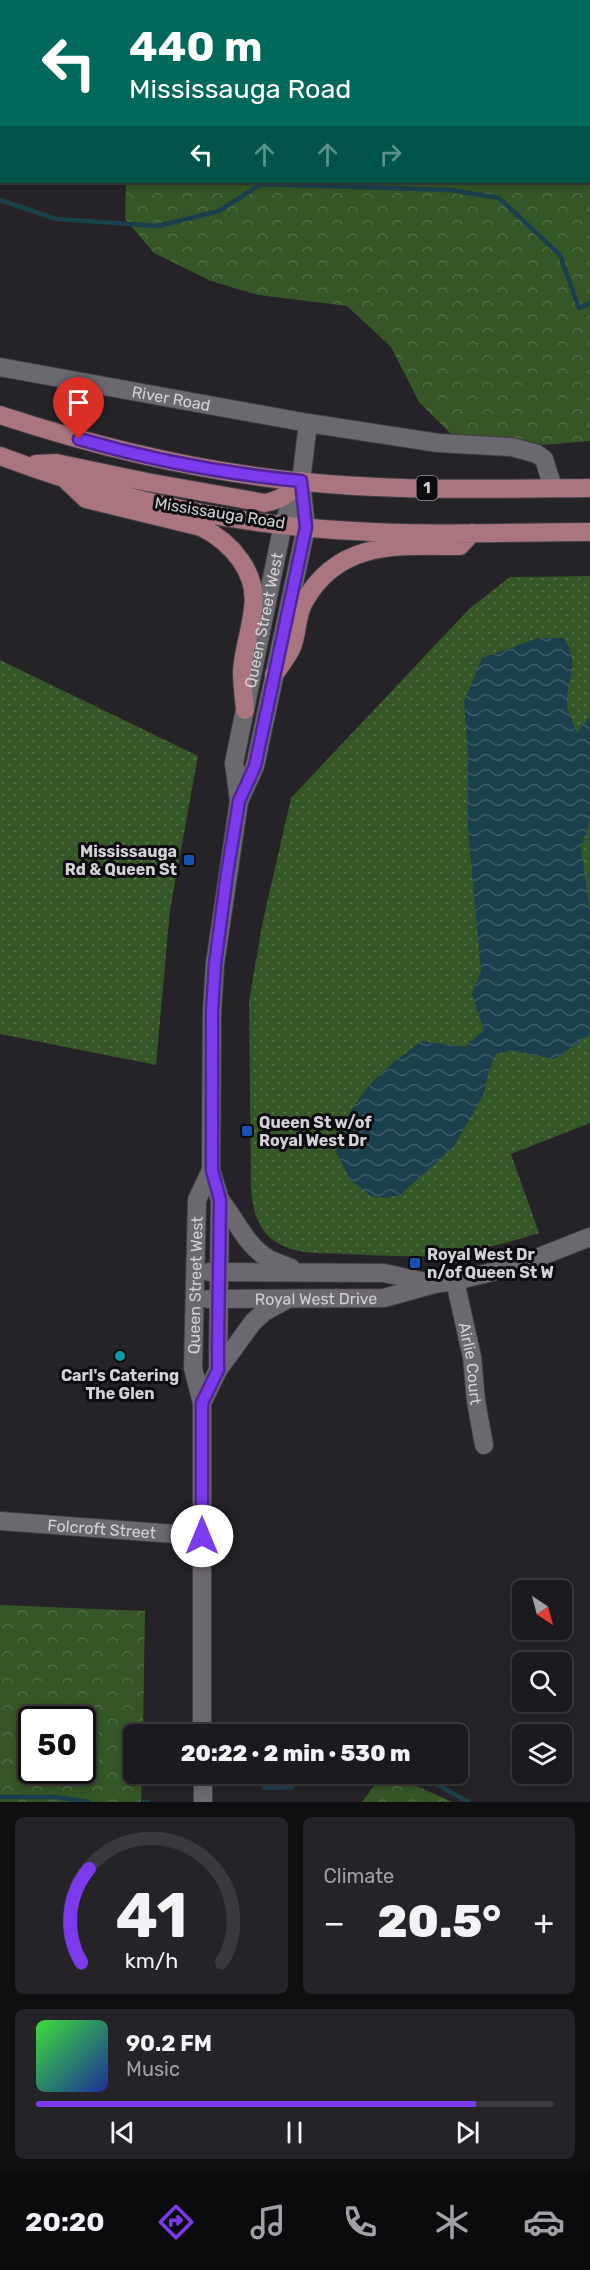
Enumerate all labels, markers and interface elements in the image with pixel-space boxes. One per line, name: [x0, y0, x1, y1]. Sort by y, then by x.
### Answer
text: 440 m: [129, 22, 262, 72]
icon: left: [30, 24, 108, 102]
text: Mississauga Road: [129, 73, 351, 105]
icon: left: [185, 138, 218, 171]
icon: ahead: [248, 138, 281, 171]
icon: ahead: [311, 138, 344, 171]
icon: right: [374, 138, 407, 171]
pin: [53, 377, 104, 439]
street label: River Road: [130, 382, 212, 415]
icon: arrive: [62, 386, 95, 419]
road number: 1: [416, 476, 438, 500]
street label: Mississauga Road: [153, 493, 287, 533]
street label: Queen Street West: [240, 551, 286, 690]
place label: Mississauga Rd & Queen St: [65, 842, 178, 879]
marker: Mississauga Rd & Queen St: [182, 853, 196, 867]
place label: Queen St w/of Royal West Dr: [259, 1113, 373, 1150]
marker: Queen St w/of Royal West Dr: [240, 1124, 254, 1138]
street label: Queen Street West: [184, 1216, 206, 1354]
place label: Royal West Dr n/of Queen St W: [427, 1245, 554, 1282]
marker: Royal West Dr n/of Queen St W: [408, 1256, 422, 1270]
street label: Royal West Drive: [255, 1289, 377, 1308]
street label: Airlie Court: [455, 1320, 486, 1406]
marker: Carl's Catering The Glen: [113, 1349, 127, 1363]
place label: Carl's Catering The Glen: [61, 1366, 179, 1403]
position arrow: [170, 1504, 234, 1568]
street label: Folcroft Street: [47, 1515, 157, 1542]
north arrow: [512, 1580, 572, 1640]
map controls: [512, 1580, 572, 1784]
button: search: [512, 1652, 572, 1712]
speed limit sign: 50: [18, 1706, 96, 1784]
button: layers: [512, 1724, 572, 1784]
text: 20:22 · 2 min · 530 m: [181, 1740, 410, 1767]
text: Climate: [324, 1864, 394, 1888]
text: 41: [115, 1879, 187, 1953]
text: 20.5°: [377, 1895, 501, 1948]
text: −: [324, 1903, 345, 1942]
text: +: [533, 1903, 554, 1942]
text: km/h: [124, 1948, 178, 1973]
text: 90.2 FM: [126, 2030, 212, 2057]
text: Music: [126, 2057, 180, 2081]
icon: previous: [106, 2116, 139, 2149]
icon: pause: [278, 2116, 311, 2149]
icon: next: [451, 2116, 484, 2149]
icon: directions: [155, 2201, 197, 2243]
icon: music: [247, 2201, 289, 2243]
icon: phone: [339, 2201, 381, 2243]
icon: climate: [431, 2201, 473, 2243]
icon: car: [523, 2201, 565, 2243]
text: 20:20: [25, 2206, 105, 2238]

